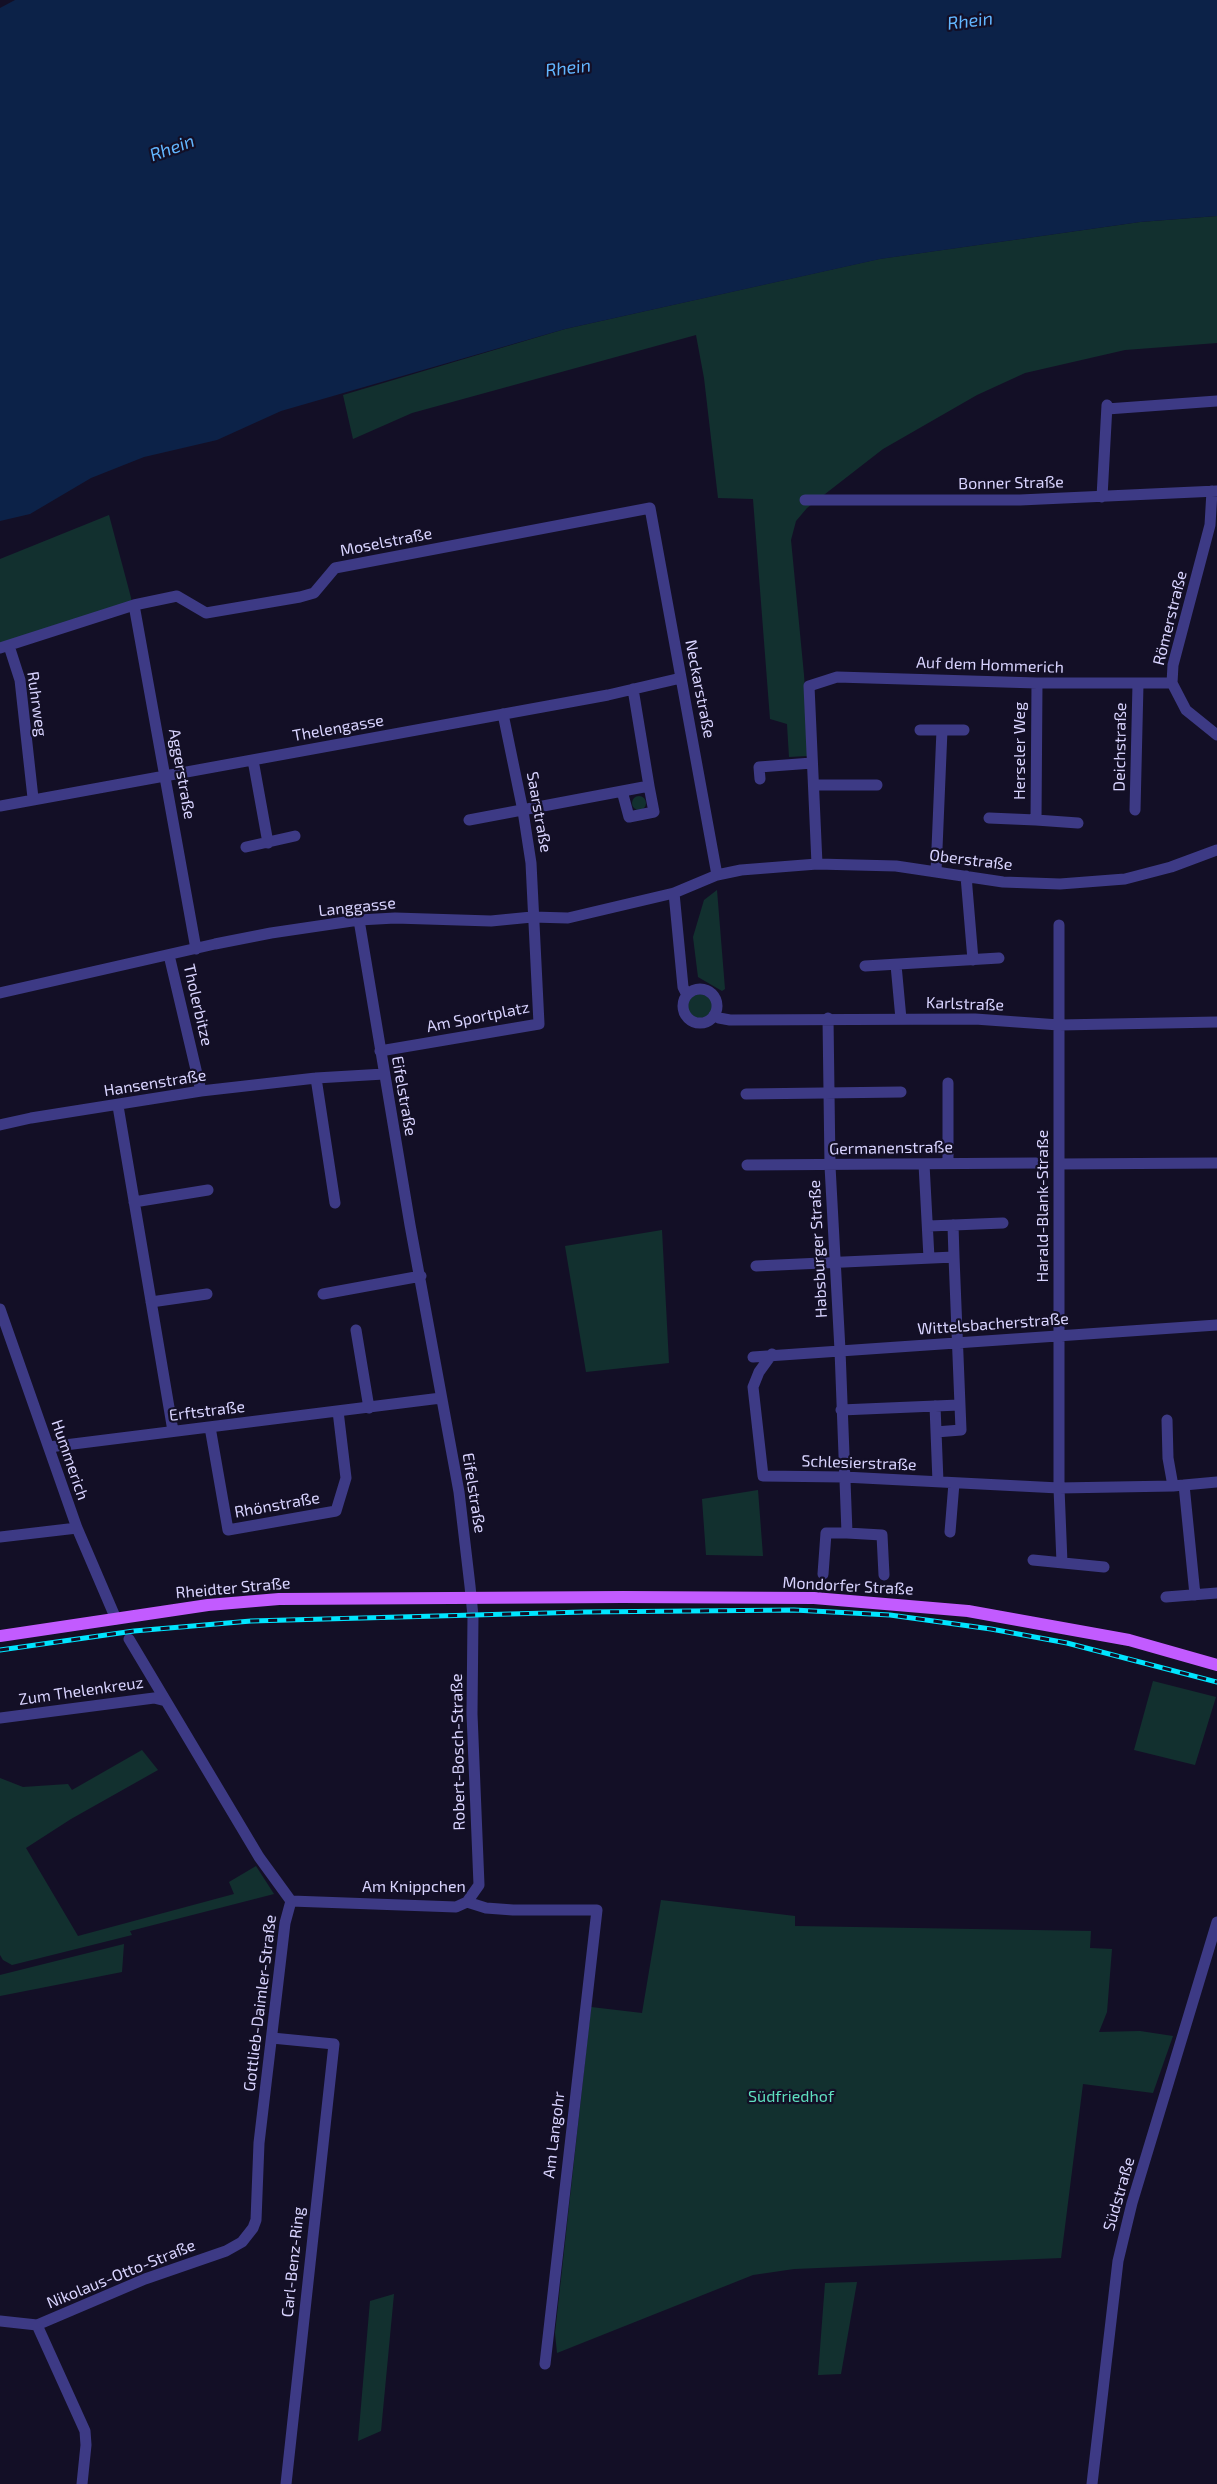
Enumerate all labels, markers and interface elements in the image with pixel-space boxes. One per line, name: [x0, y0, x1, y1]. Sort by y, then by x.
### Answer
water label: Rhein: [946, 7, 994, 35]
water label: Rhein: [544, 54, 592, 82]
water label: Rhein: [147, 130, 197, 166]
street label: Bonner Straße: [958, 472, 1064, 494]
street label: Moselstraße: [338, 524, 434, 560]
street label: Römerstraße: [1149, 569, 1191, 667]
street label: Neckarstraße: [681, 638, 719, 740]
street label: Auf dem Hommerich: [916, 653, 1064, 677]
street label: Ruhrweg: [23, 670, 51, 738]
street label: Herseler Weg: [1010, 702, 1030, 800]
street label: Deichstraße: [1110, 702, 1130, 792]
street label: Thelengasse: [291, 711, 385, 745]
street label: Aggerstraße: [165, 727, 199, 821]
street label: Saarstraße: [522, 770, 556, 854]
street label: Oberstraße: [928, 845, 1014, 875]
street label: Langgasse: [317, 893, 397, 921]
street label: Tholerbitze: [179, 962, 217, 1048]
street label: Karlstraße: [926, 993, 1004, 1015]
street label: Am Sportplatz: [425, 998, 531, 1036]
street label: Eifelstraße: [388, 1054, 420, 1138]
street label: Hansenstraße: [102, 1065, 208, 1101]
street label: Harald-Blank-Straße: [1033, 1130, 1053, 1282]
street label: Germanenstraße: [829, 1137, 953, 1159]
street label: Habsburger Straße: [805, 1179, 831, 1319]
street label: Wittelsbacherstraße: [917, 1309, 1069, 1339]
street label: Erftstraße: [168, 1397, 246, 1425]
street label: Hummerich: [47, 1417, 93, 1503]
street label: Eifelstraße: [458, 1451, 490, 1535]
street label: Schlesierstraße: [801, 1451, 917, 1475]
street label: Rhönstraße: [233, 1488, 321, 1522]
street label: Rheidter Straße: [175, 1573, 291, 1603]
street label: Mondorfer Straße: [782, 1573, 914, 1599]
street label: Zum Thelenkreuz: [17, 1673, 145, 1709]
street label: Robert-Bosch-Straße: [447, 1673, 469, 1831]
street label: Am Knippchen: [362, 1877, 466, 1897]
street label: Gottlieb-Daimler-Straße: [240, 1914, 280, 2092]
park label: Südfriedhof: [748, 2087, 834, 2107]
street label: Am Langohr: [539, 2090, 569, 2180]
street label: Südstraße: [1099, 2155, 1139, 2233]
street label: Carl-Benz-Ring: [278, 2206, 308, 2318]
street label: Nikolaus-Otto-Straße: [44, 2235, 198, 2313]

